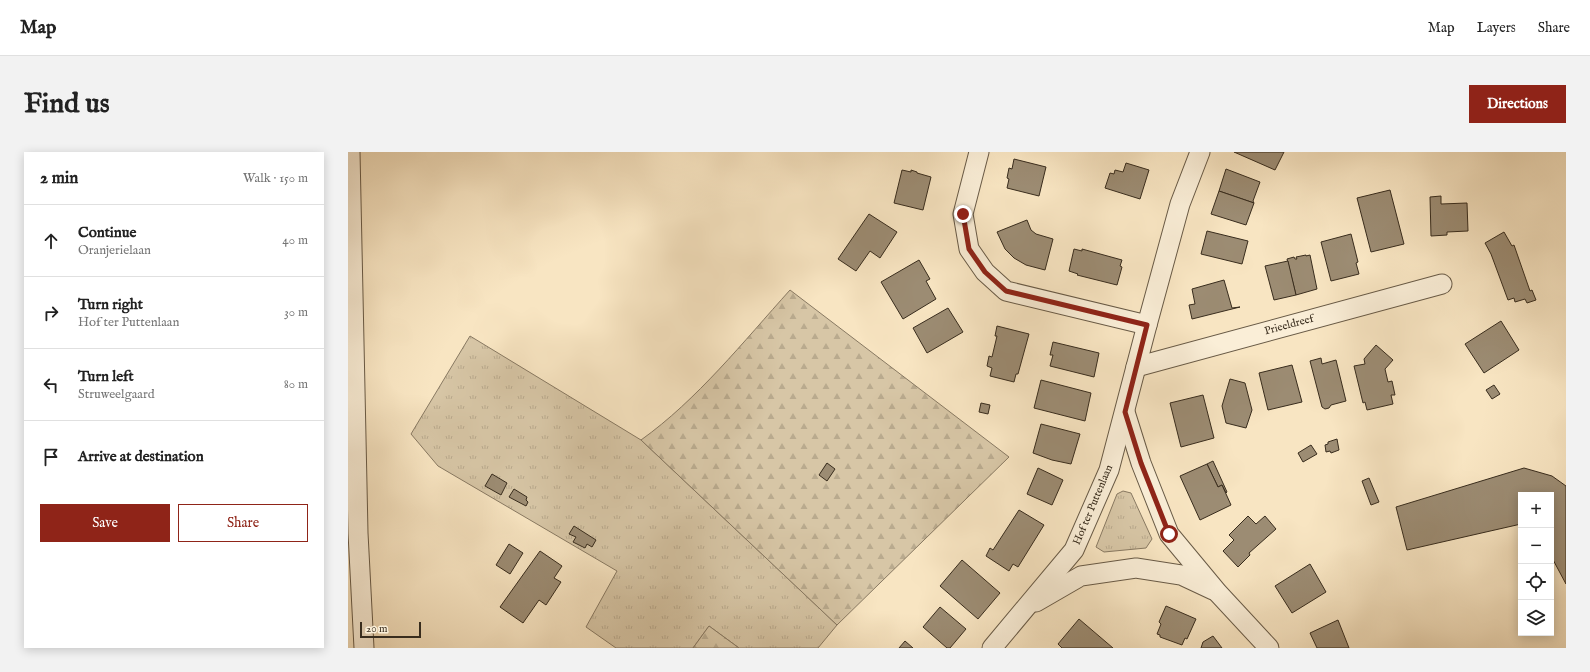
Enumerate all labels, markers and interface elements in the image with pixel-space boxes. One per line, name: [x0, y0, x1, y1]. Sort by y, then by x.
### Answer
text: Map: [20, 16, 56, 40]
text: Map: [1428, 19, 1455, 37]
text: Layers: [1477, 19, 1516, 37]
text: Share: [1538, 19, 1570, 37]
button: Directions: [1469, 85, 1566, 123]
text: Find us: [24, 87, 110, 122]
text: 2 min: [40, 168, 78, 189]
text: Walk · 150 m: [243, 170, 308, 187]
route end: [954, 205, 972, 223]
text: Continue: [78, 223, 136, 242]
icon: ahead: [40, 230, 62, 252]
text: 40 m: [282, 232, 308, 249]
text: Oranjerielaan: [78, 242, 151, 259]
text: Turn right: [78, 295, 143, 314]
icon: right: [40, 302, 62, 324]
text: 30 m: [284, 304, 308, 321]
street label: Prieeldreef: [1263, 311, 1317, 338]
text: Hof ter Puttenlaan: [78, 314, 179, 331]
text: Turn left: [78, 367, 134, 386]
icon: left: [40, 374, 62, 396]
text: 80 m: [284, 376, 308, 393]
text: Struweelgaard: [78, 386, 155, 403]
icon: arrive: [40, 446, 62, 468]
text: Arrive at destination: [78, 447, 204, 466]
street label: Hof ter Puttenlaan: [1070, 463, 1116, 547]
map controls: [1518, 492, 1554, 636]
button: +: [1518, 492, 1554, 528]
button: Save: [40, 504, 170, 542]
button: Share: [178, 504, 308, 542]
route start: [1160, 525, 1178, 543]
button: −: [1518, 528, 1554, 564]
button: locate: [1518, 564, 1554, 600]
button: layers: [1518, 600, 1554, 636]
scale bar: [360, 620, 421, 639]
text: 20 m: [366, 622, 387, 636]

